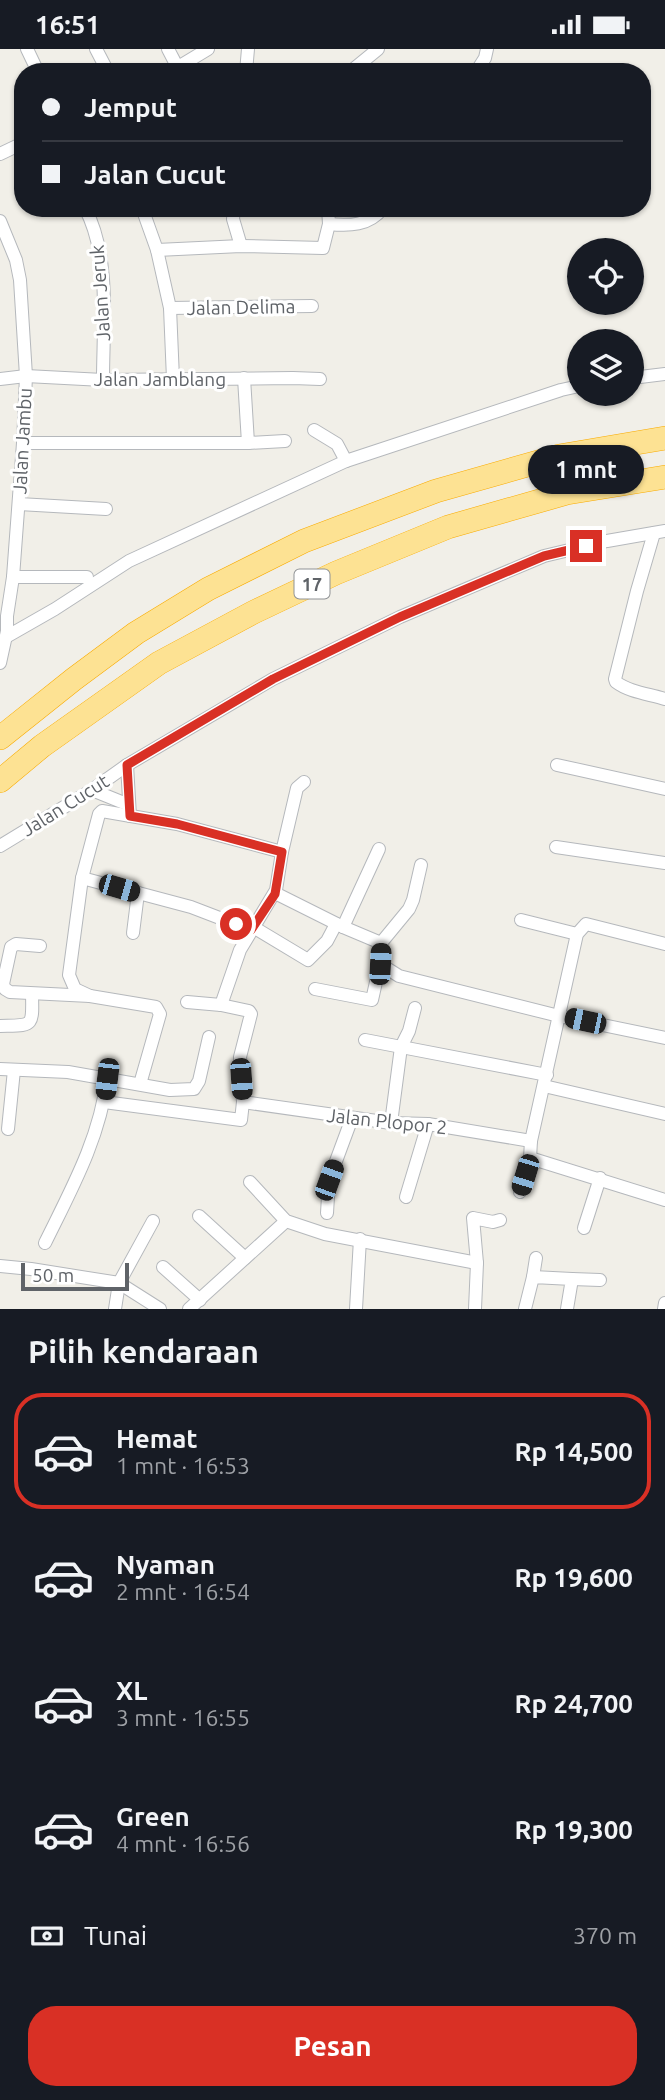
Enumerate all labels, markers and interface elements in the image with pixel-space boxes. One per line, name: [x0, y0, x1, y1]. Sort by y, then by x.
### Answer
text: 16:51: [35, 10, 100, 39]
text: Jemput: [84, 93, 177, 122]
text: Jalan Cucut: [84, 160, 226, 189]
map controls: [567, 238, 644, 406]
button: locate: [567, 238, 644, 315]
street label: Jalan Jeruk: [86, 244, 114, 342]
street label: Jalan Delima: [186, 295, 296, 319]
button: layers: [567, 329, 644, 406]
street label: Jalan Jamblang: [94, 368, 226, 390]
street label: Jalan Jambu: [8, 387, 36, 495]
callout: 1 mnt: [528, 445, 644, 493]
text: 1 mnt: [555, 457, 617, 482]
route end: [570, 530, 602, 562]
road number: 17: [294, 569, 330, 599]
street label: Jalan Cucut: [17, 769, 113, 840]
car: [96, 872, 143, 904]
route start: [220, 908, 252, 940]
car: [369, 942, 392, 986]
car: [563, 1006, 608, 1036]
car: [95, 1057, 120, 1101]
car: [230, 1057, 253, 1101]
street label: Jalan Plopor 2: [326, 1104, 448, 1138]
car: [509, 1152, 542, 1198]
car: [312, 1157, 347, 1203]
scale bar: [21, 1260, 130, 1292]
text: 50 m: [32, 1264, 74, 1286]
text: Pilih kendaraan: [28, 1333, 259, 1369]
icon: car: [32, 1420, 95, 1483]
text: Hemat: [116, 1424, 198, 1453]
text: Rp 14,500: [514, 1437, 633, 1466]
text: 1 mnt · 16:53: [116, 1453, 250, 1478]
icon: car: [32, 1546, 95, 1609]
text: Nyaman: [116, 1550, 215, 1579]
text: Rp 19,600: [514, 1563, 633, 1592]
text: 2 mnt · 16:54: [116, 1579, 250, 1604]
icon: car: [32, 1672, 95, 1735]
text: XL: [116, 1676, 147, 1705]
text: Rp 24,700: [514, 1689, 633, 1718]
text: 3 mnt · 16:55: [116, 1705, 250, 1730]
icon: car: [32, 1798, 95, 1861]
text: Green: [116, 1802, 190, 1831]
text: Rp 19,300: [514, 1815, 633, 1844]
text: 4 mnt · 16:56: [116, 1831, 250, 1856]
icon: cash: [28, 1917, 66, 1955]
text: Tunai: [84, 1921, 147, 1950]
text: 370 m: [573, 1923, 637, 1948]
button: Pesan: [28, 2006, 637, 2086]

